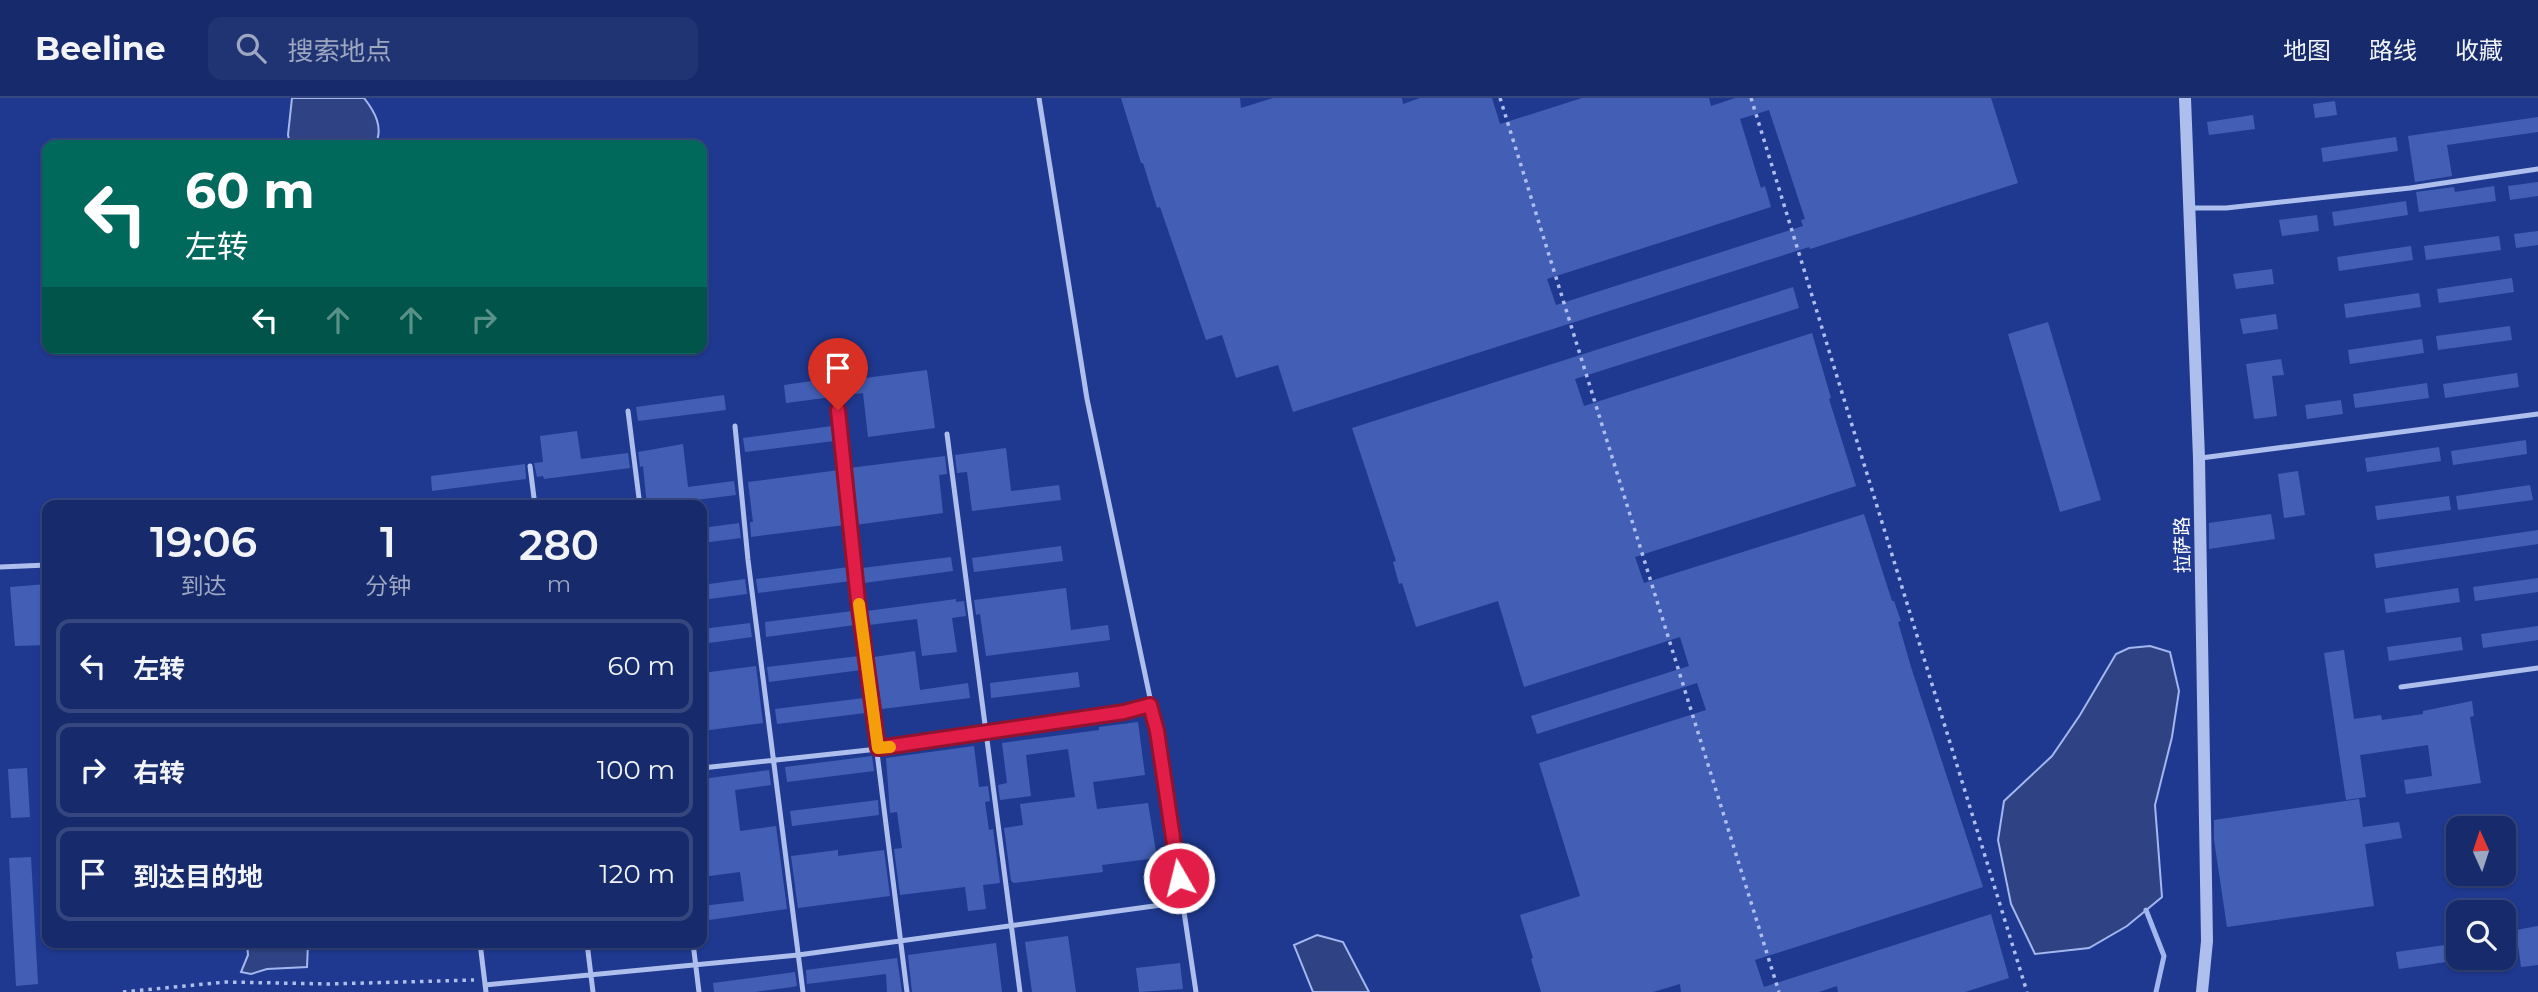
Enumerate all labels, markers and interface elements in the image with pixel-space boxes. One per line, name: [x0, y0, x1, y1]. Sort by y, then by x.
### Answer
search box: [208, 17, 698, 80]
text: Beeline: [35, 28, 166, 68]
icon: search: [232, 29, 270, 67]
text: 搜索地点: [288, 35, 392, 67]
text: 地图: [2283, 36, 2331, 65]
text: 路线: [2369, 36, 2417, 65]
text: 收藏: [2455, 36, 2503, 65]
text: 60 m: [185, 161, 315, 220]
icon: left: [70, 168, 161, 259]
text: 左转: [185, 227, 249, 266]
icon: left: [246, 301, 284, 339]
icon: ahead: [319, 301, 357, 339]
icon: ahead: [392, 301, 430, 339]
icon: right: [465, 301, 503, 339]
pin: [808, 338, 868, 410]
icon: arrive: [819, 349, 857, 387]
text: 19:06: [150, 516, 257, 568]
text: 1: [380, 516, 396, 568]
street label: 拉萨路: [2171, 516, 2194, 574]
text: 280: [519, 519, 599, 571]
text: m: [547, 570, 571, 598]
text: 到达: [181, 572, 227, 600]
text: 分钟: [365, 572, 411, 600]
icon: left: [74, 647, 112, 685]
text: 60 m: [608, 650, 675, 682]
text: 左转: [133, 653, 185, 685]
icon: right: [74, 751, 112, 789]
text: 100 m: [597, 754, 675, 786]
text: 右转: [133, 757, 185, 789]
north arrow: [2446, 816, 2516, 886]
map controls: [2446, 816, 2516, 970]
position arrow: [1142, 841, 1216, 915]
icon: arrive: [74, 855, 112, 893]
text: 120 m: [599, 858, 675, 890]
text: 到达目的地: [133, 861, 263, 893]
button: search: [2446, 900, 2516, 970]

